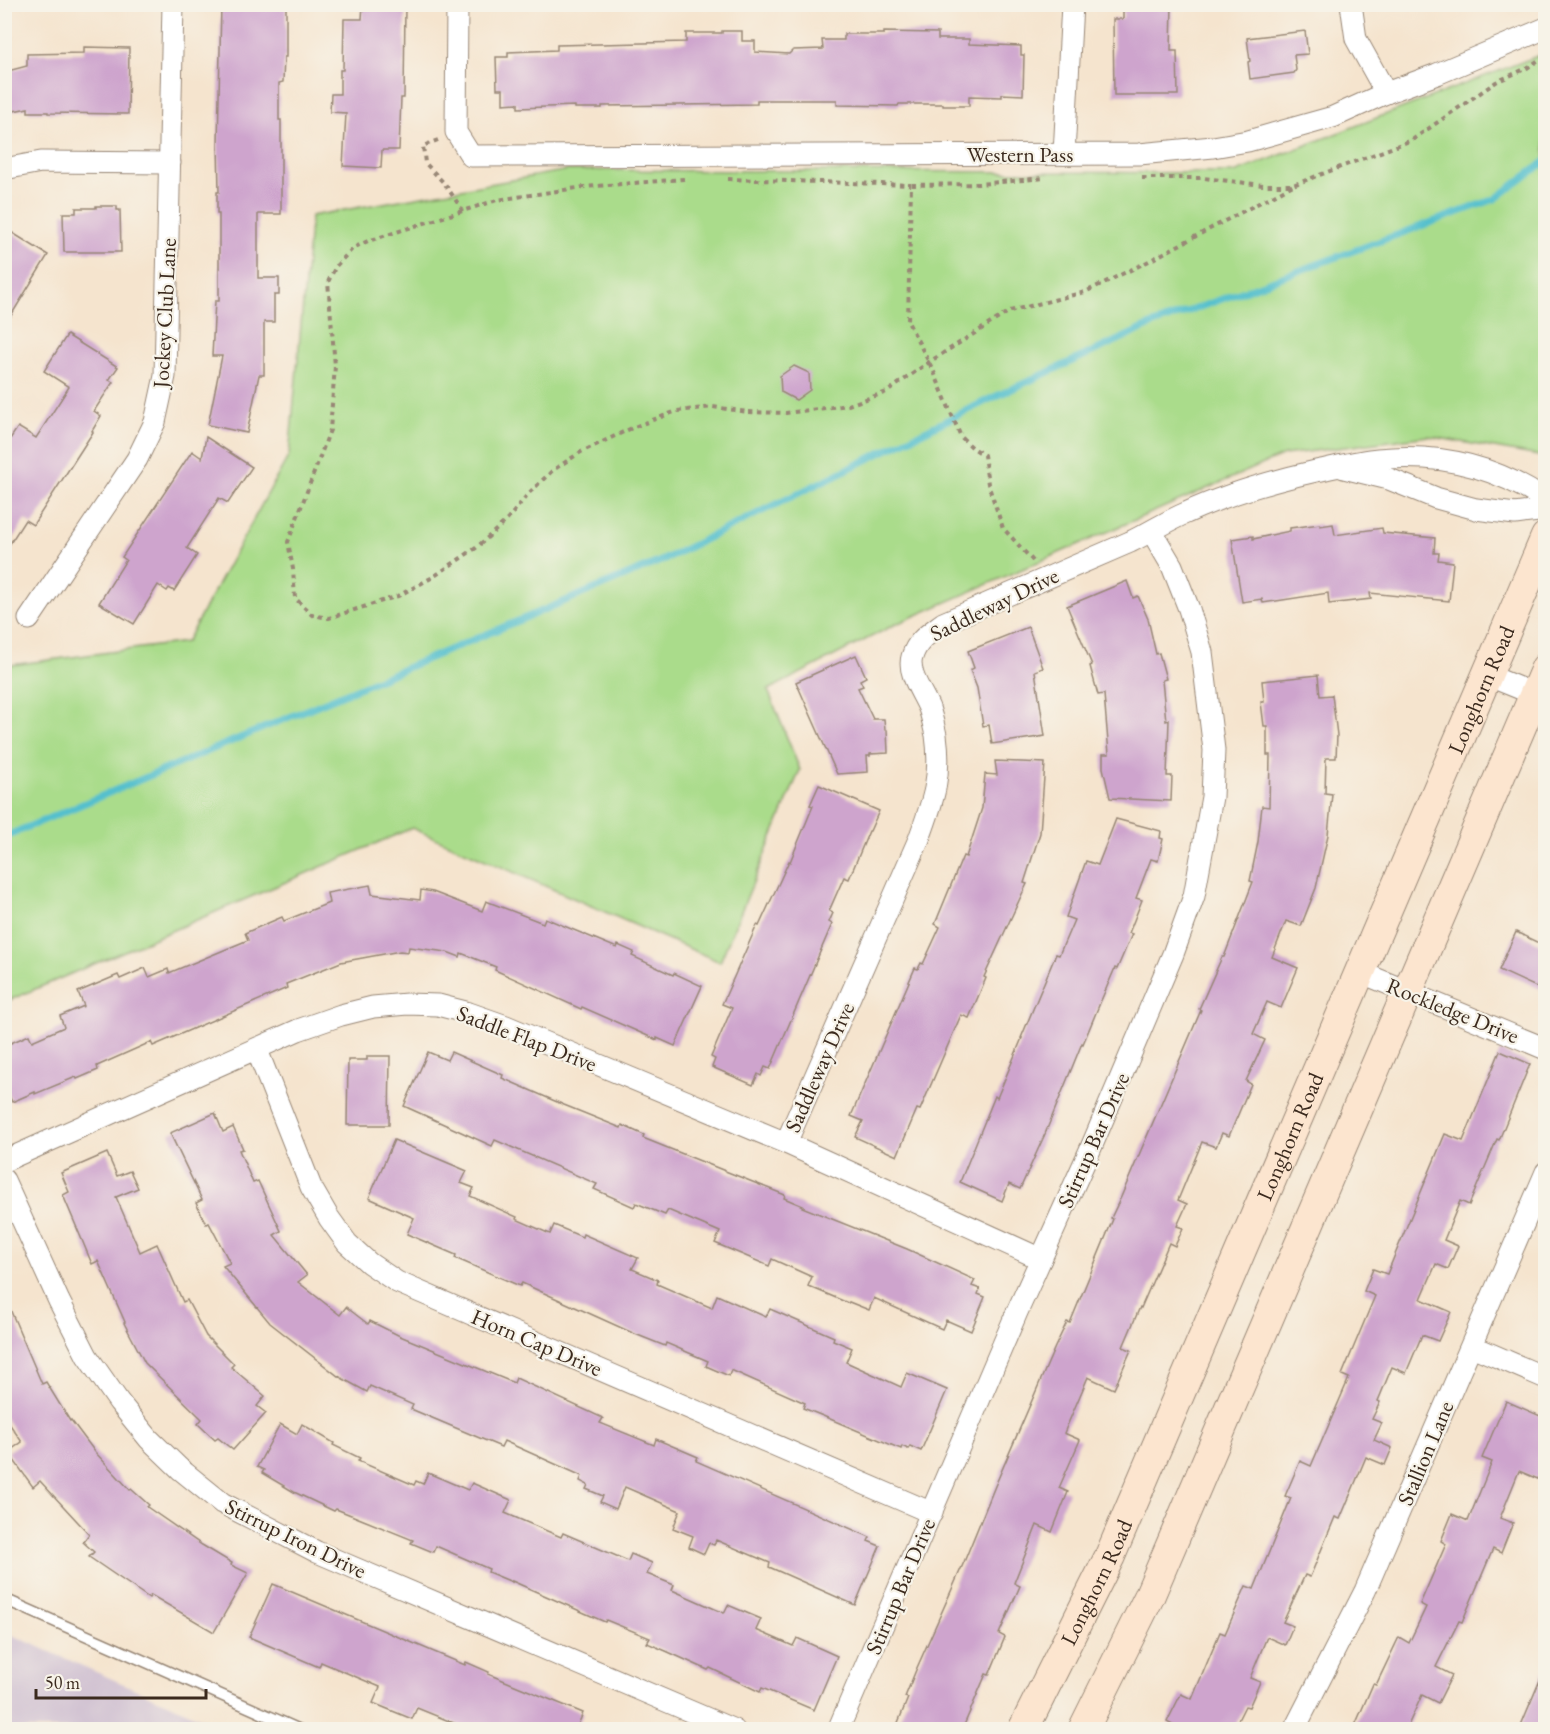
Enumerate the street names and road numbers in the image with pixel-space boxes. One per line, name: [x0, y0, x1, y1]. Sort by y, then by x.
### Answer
street label: Western Pass: [967, 140, 1073, 169]
street label: Jockey Club Lane: [146, 237, 183, 391]
street label: Saddleway Drive: [925, 561, 1064, 648]
street label: Longhorn Road: [1441, 620, 1522, 758]
street label: Rockledge Drive: [1382, 971, 1524, 1050]
street label: Saddleway Drive: [778, 997, 861, 1137]
street label: Saddle Flap Drive: [453, 998, 601, 1079]
street label: Longhorn Road: [1250, 1067, 1331, 1205]
street label: Stirrup Bar Drive: [1051, 1068, 1136, 1212]
street label: Horn Cap Drive: [467, 1302, 607, 1383]
street label: Stallion Lane: [1391, 1396, 1461, 1510]
street label: Stirrup Iron Drive: [220, 1492, 371, 1585]
street label: Stirrup Bar Drive: [859, 1513, 942, 1659]
street label: Longhorn Road: [1054, 1514, 1139, 1650]

